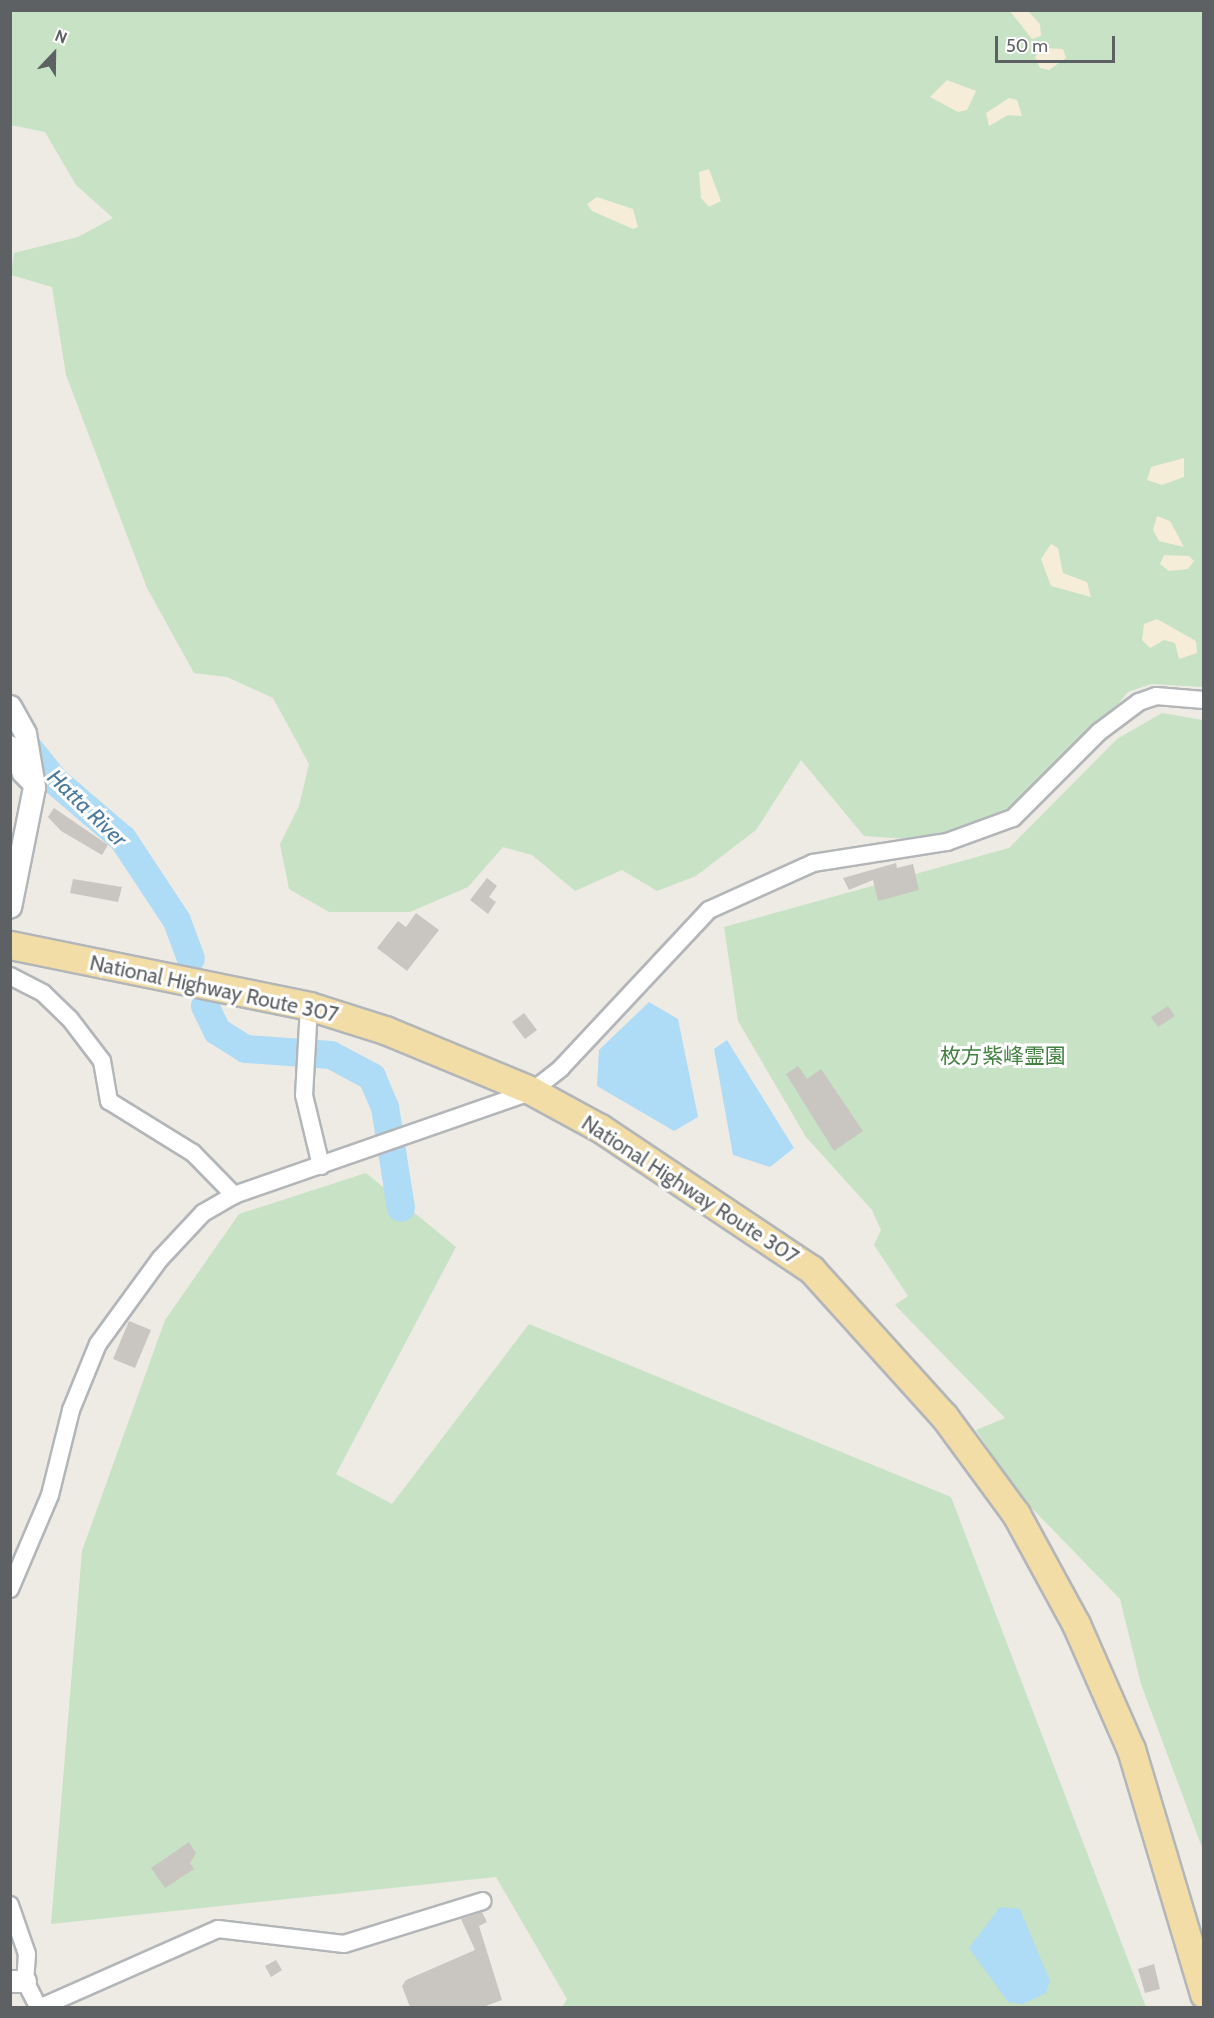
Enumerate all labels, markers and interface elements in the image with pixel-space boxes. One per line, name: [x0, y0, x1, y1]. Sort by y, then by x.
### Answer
north arrow: [24, 24, 84, 84]
scale bar: [998, 24, 1118, 62]
text: N: [52, 26, 70, 48]
text: 50 m: [1006, 35, 1048, 57]
water label: Hatta River: [42, 764, 132, 852]
street label: National Highway Route 307: [87, 950, 341, 1028]
park label: 枚方紫峰霊園: [940, 1043, 1066, 1069]
street label: National Highway Route 307: [577, 1110, 803, 1270]

